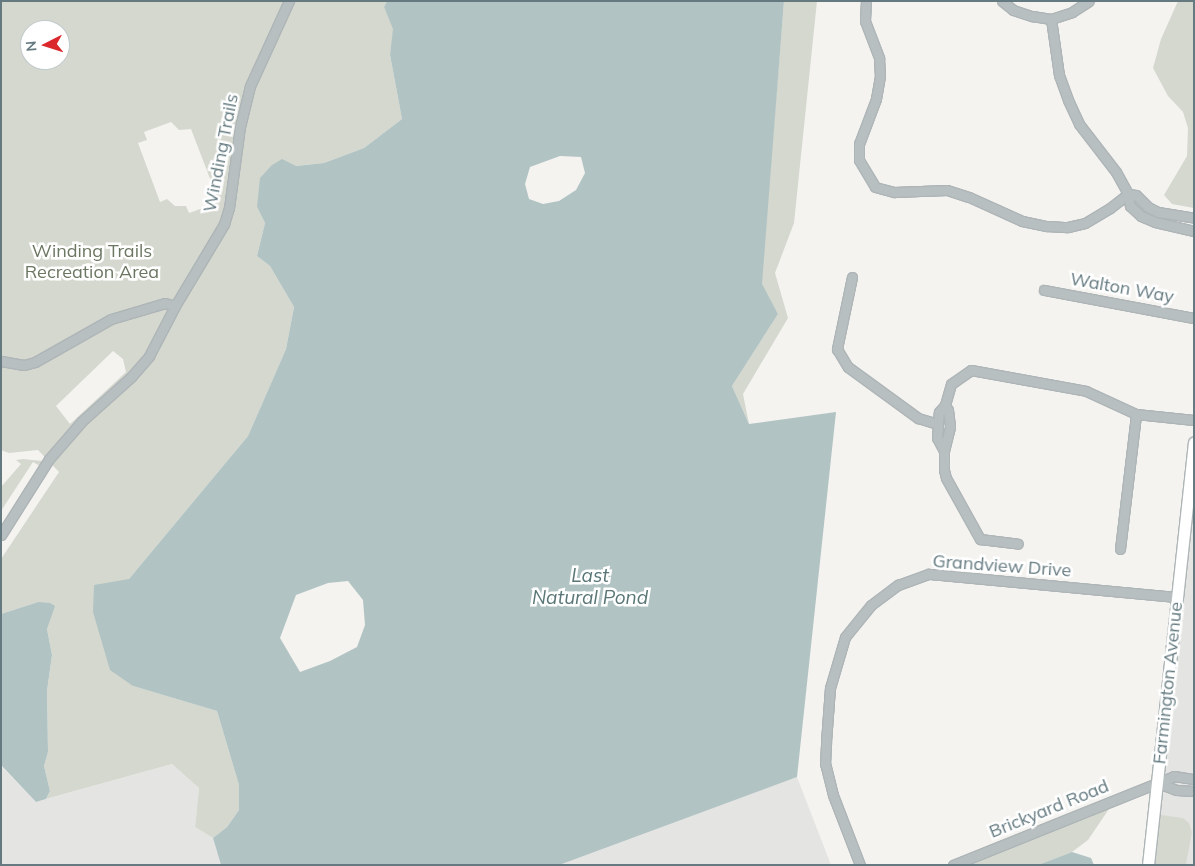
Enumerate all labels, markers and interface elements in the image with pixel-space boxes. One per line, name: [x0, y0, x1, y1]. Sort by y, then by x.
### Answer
north arrow: [20, 20, 70, 70]
text: N: [22, 40, 40, 52]
street label: Winding Trails: [199, 92, 243, 214]
park label: Winding Trails Recreation Area: [25, 241, 159, 284]
street label: Walton Way: [1068, 268, 1176, 308]
street label: Grandview Drive: [932, 550, 1072, 582]
water label: Last Natural Pond: [532, 565, 648, 609]
street label: Farmington Avenue: [1149, 601, 1187, 765]
street label: Brickyard Road: [986, 775, 1112, 843]

